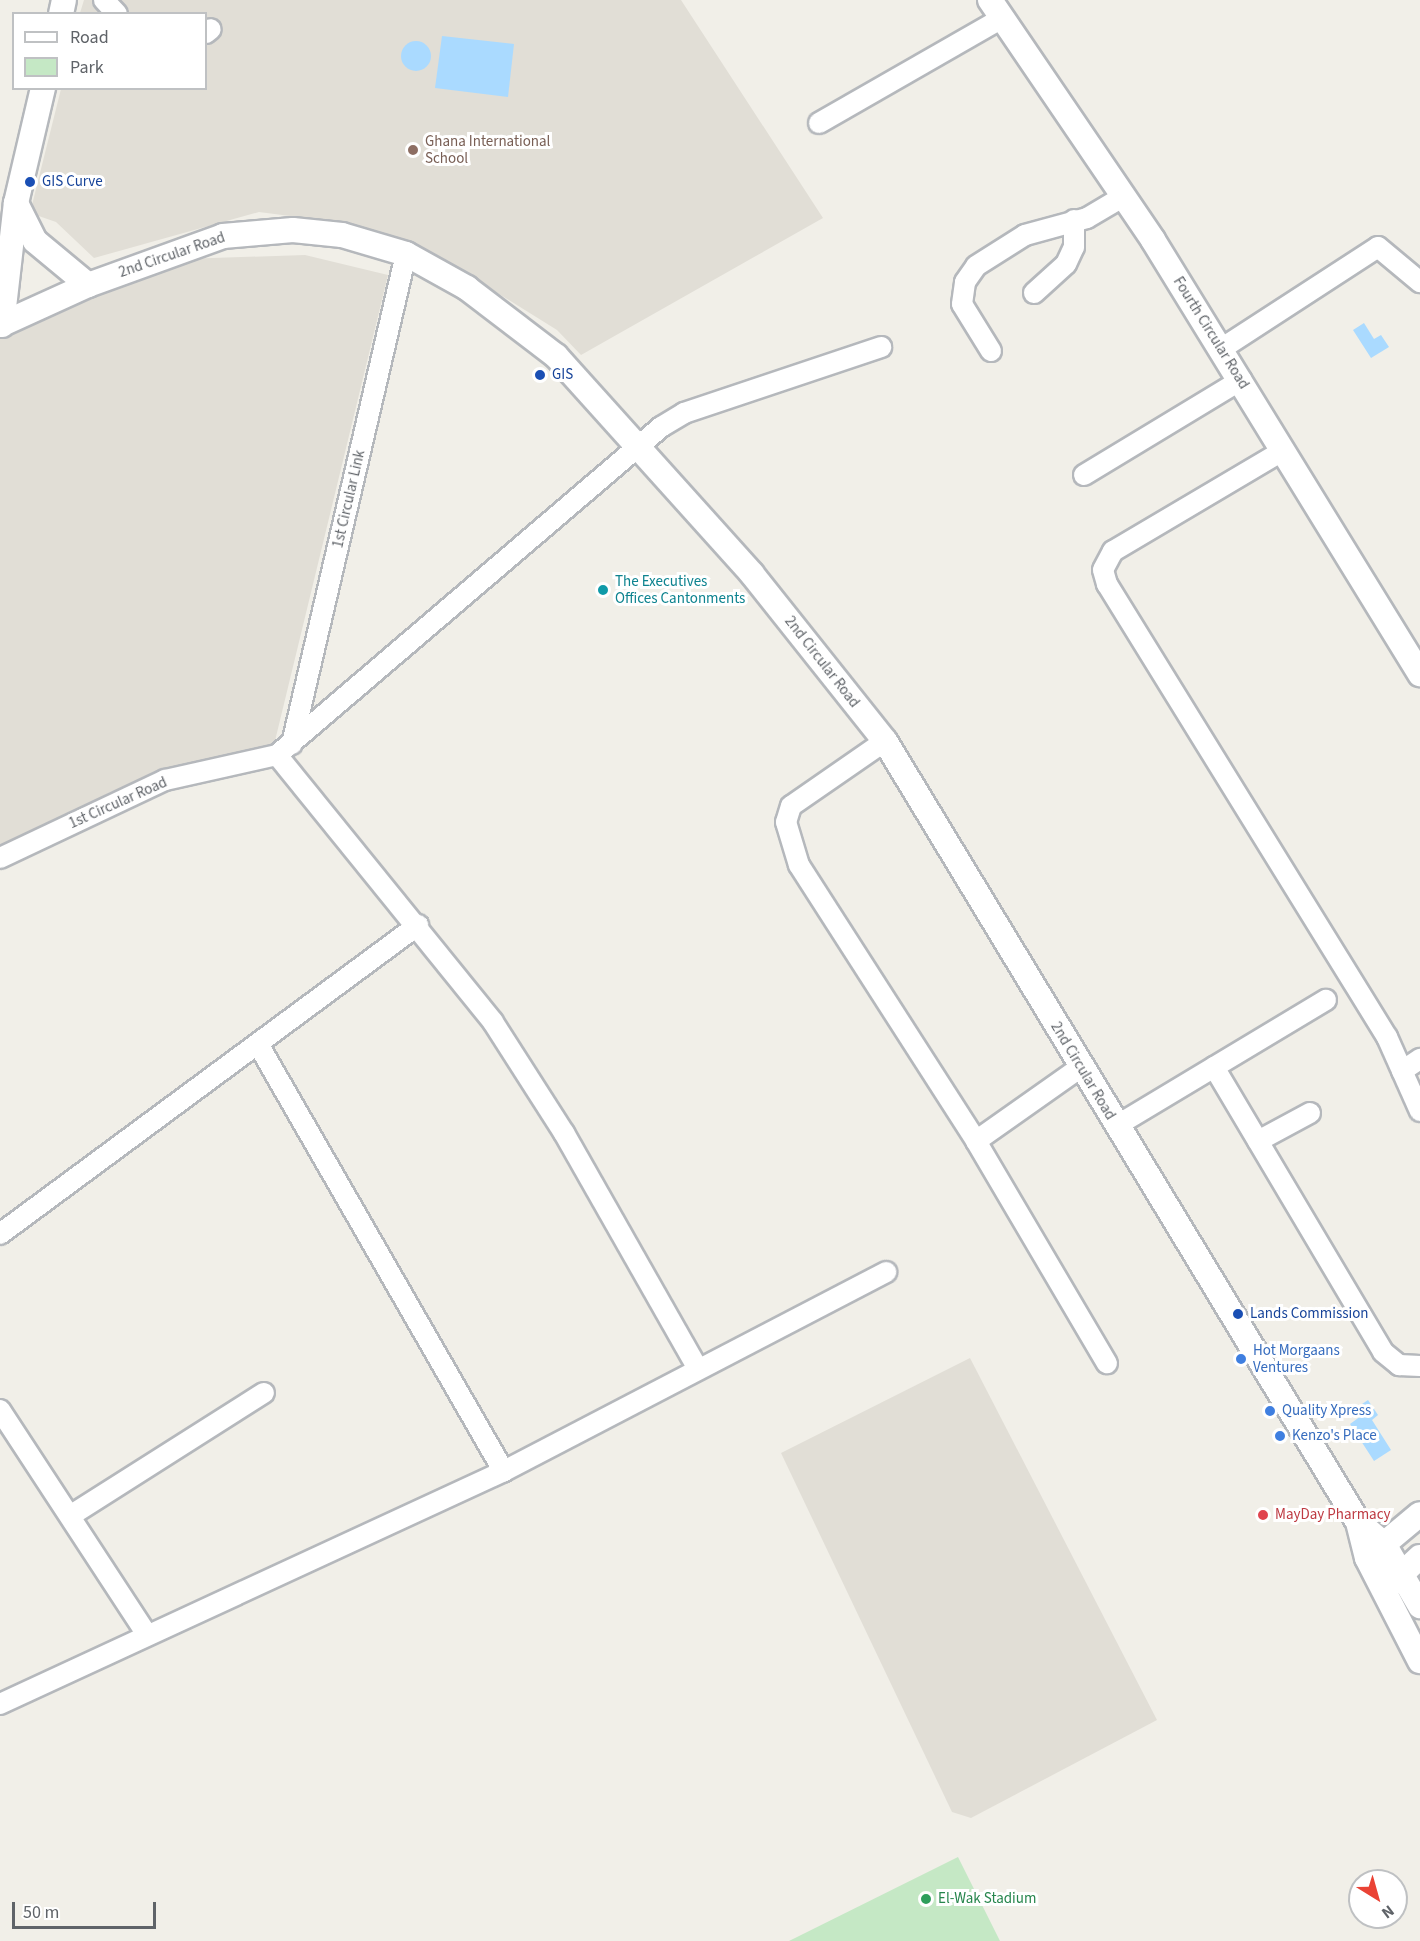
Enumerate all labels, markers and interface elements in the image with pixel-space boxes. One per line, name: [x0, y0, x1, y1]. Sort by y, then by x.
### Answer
legend: [12, 12, 207, 90]
text: Road: [70, 25, 109, 50]
text: Park: [70, 55, 104, 80]
place label: Ghana International School: [425, 132, 550, 167]
marker: Ghana International School: [406, 143, 420, 157]
place label: GIS Curve: [42, 173, 103, 191]
marker: GIS Curve: [23, 175, 37, 189]
street label: 2nd Circular Road: [117, 228, 227, 282]
street label: Fourth Circular Road: [1169, 274, 1253, 392]
place label: GIS: [552, 366, 573, 384]
marker: GIS: [533, 368, 547, 382]
street label: 1st Circular Link: [329, 448, 369, 550]
place label: The Executives Offices Cantonments: [615, 572, 745, 607]
marker: The Executives Offices Cantonments: [596, 583, 610, 597]
street label: 2nd Circular Road: [781, 613, 863, 711]
street label: 1st Circular Road: [66, 773, 170, 833]
street label: 2nd Circular Road: [1047, 1019, 1119, 1123]
place label: Lands Commission: [1250, 1305, 1369, 1323]
marker: Lands Commission: [1231, 1307, 1245, 1321]
place label: Hot Morgaans Ventures: [1253, 1341, 1340, 1376]
marker: Hot Morgaans Ventures: [1234, 1352, 1248, 1366]
place label: Quality Xpress: [1282, 1402, 1371, 1420]
marker: Quality Xpress: [1263, 1404, 1277, 1418]
place label: Kenzo's Place: [1292, 1427, 1377, 1445]
marker: Kenzo's Place: [1273, 1429, 1287, 1443]
place label: MayDay Pharmacy: [1275, 1506, 1391, 1524]
marker: MayDay Pharmacy: [1256, 1508, 1270, 1522]
north arrow: [1348, 1869, 1408, 1929]
scale bar: [15, 1890, 159, 1928]
place label: El-Wak Stadium: [938, 1890, 1036, 1908]
marker: El-Wak Stadium: [919, 1892, 933, 1906]
text: 50 m: [23, 1900, 59, 1925]
text: N: [1377, 1900, 1399, 1924]

